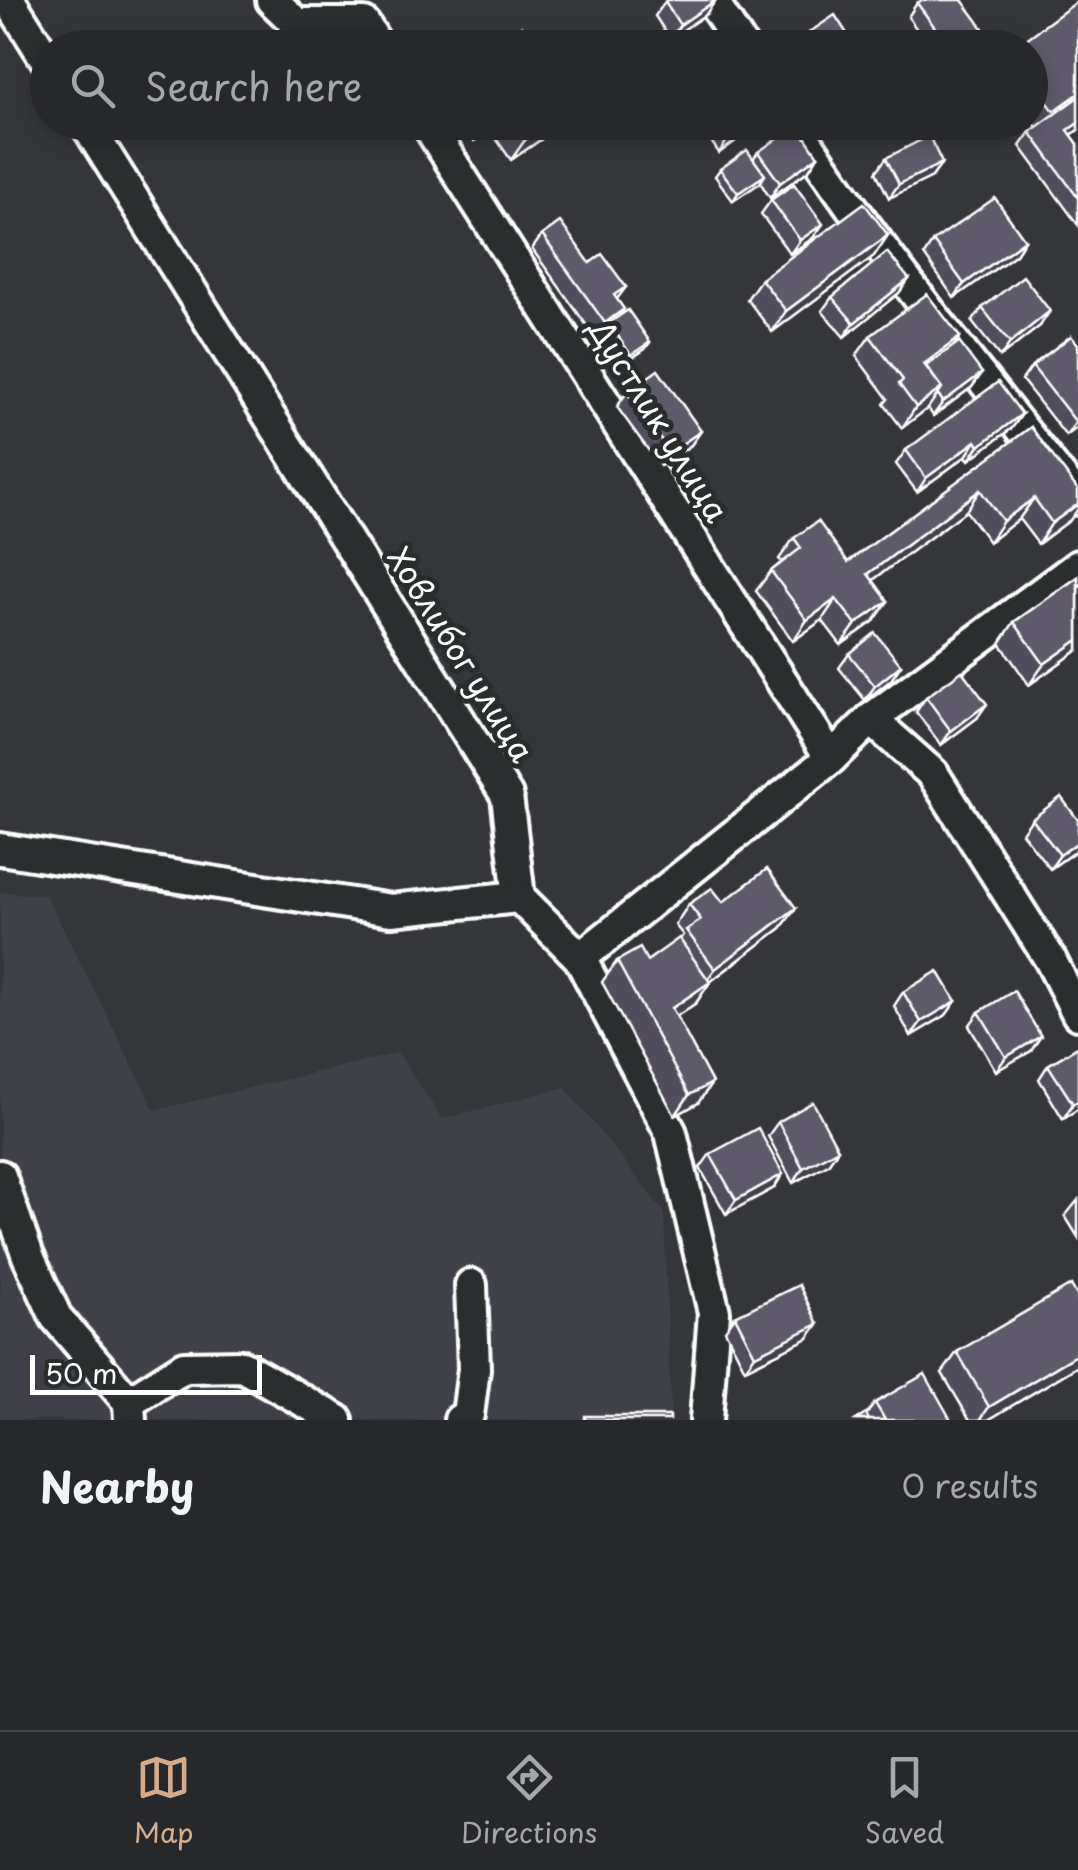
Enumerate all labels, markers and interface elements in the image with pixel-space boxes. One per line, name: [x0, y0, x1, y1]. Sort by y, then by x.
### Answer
search box: [30, 30, 1048, 140]
text: Search here: [145, 57, 362, 114]
icon: search: [65, 58, 120, 113]
street label: Дустлик улица: [577, 308, 741, 531]
street label: Ховлибог улица: [376, 537, 547, 771]
scale bar: [30, 1350, 262, 1394]
text: 50 m: [45, 1351, 118, 1394]
text: Nearby: [40, 1454, 194, 1517]
text: 0 results: [902, 1461, 1038, 1509]
tab: Map: [134, 1750, 194, 1853]
tab: Directions: [461, 1750, 597, 1853]
tab: Saved: [865, 1750, 944, 1853]

